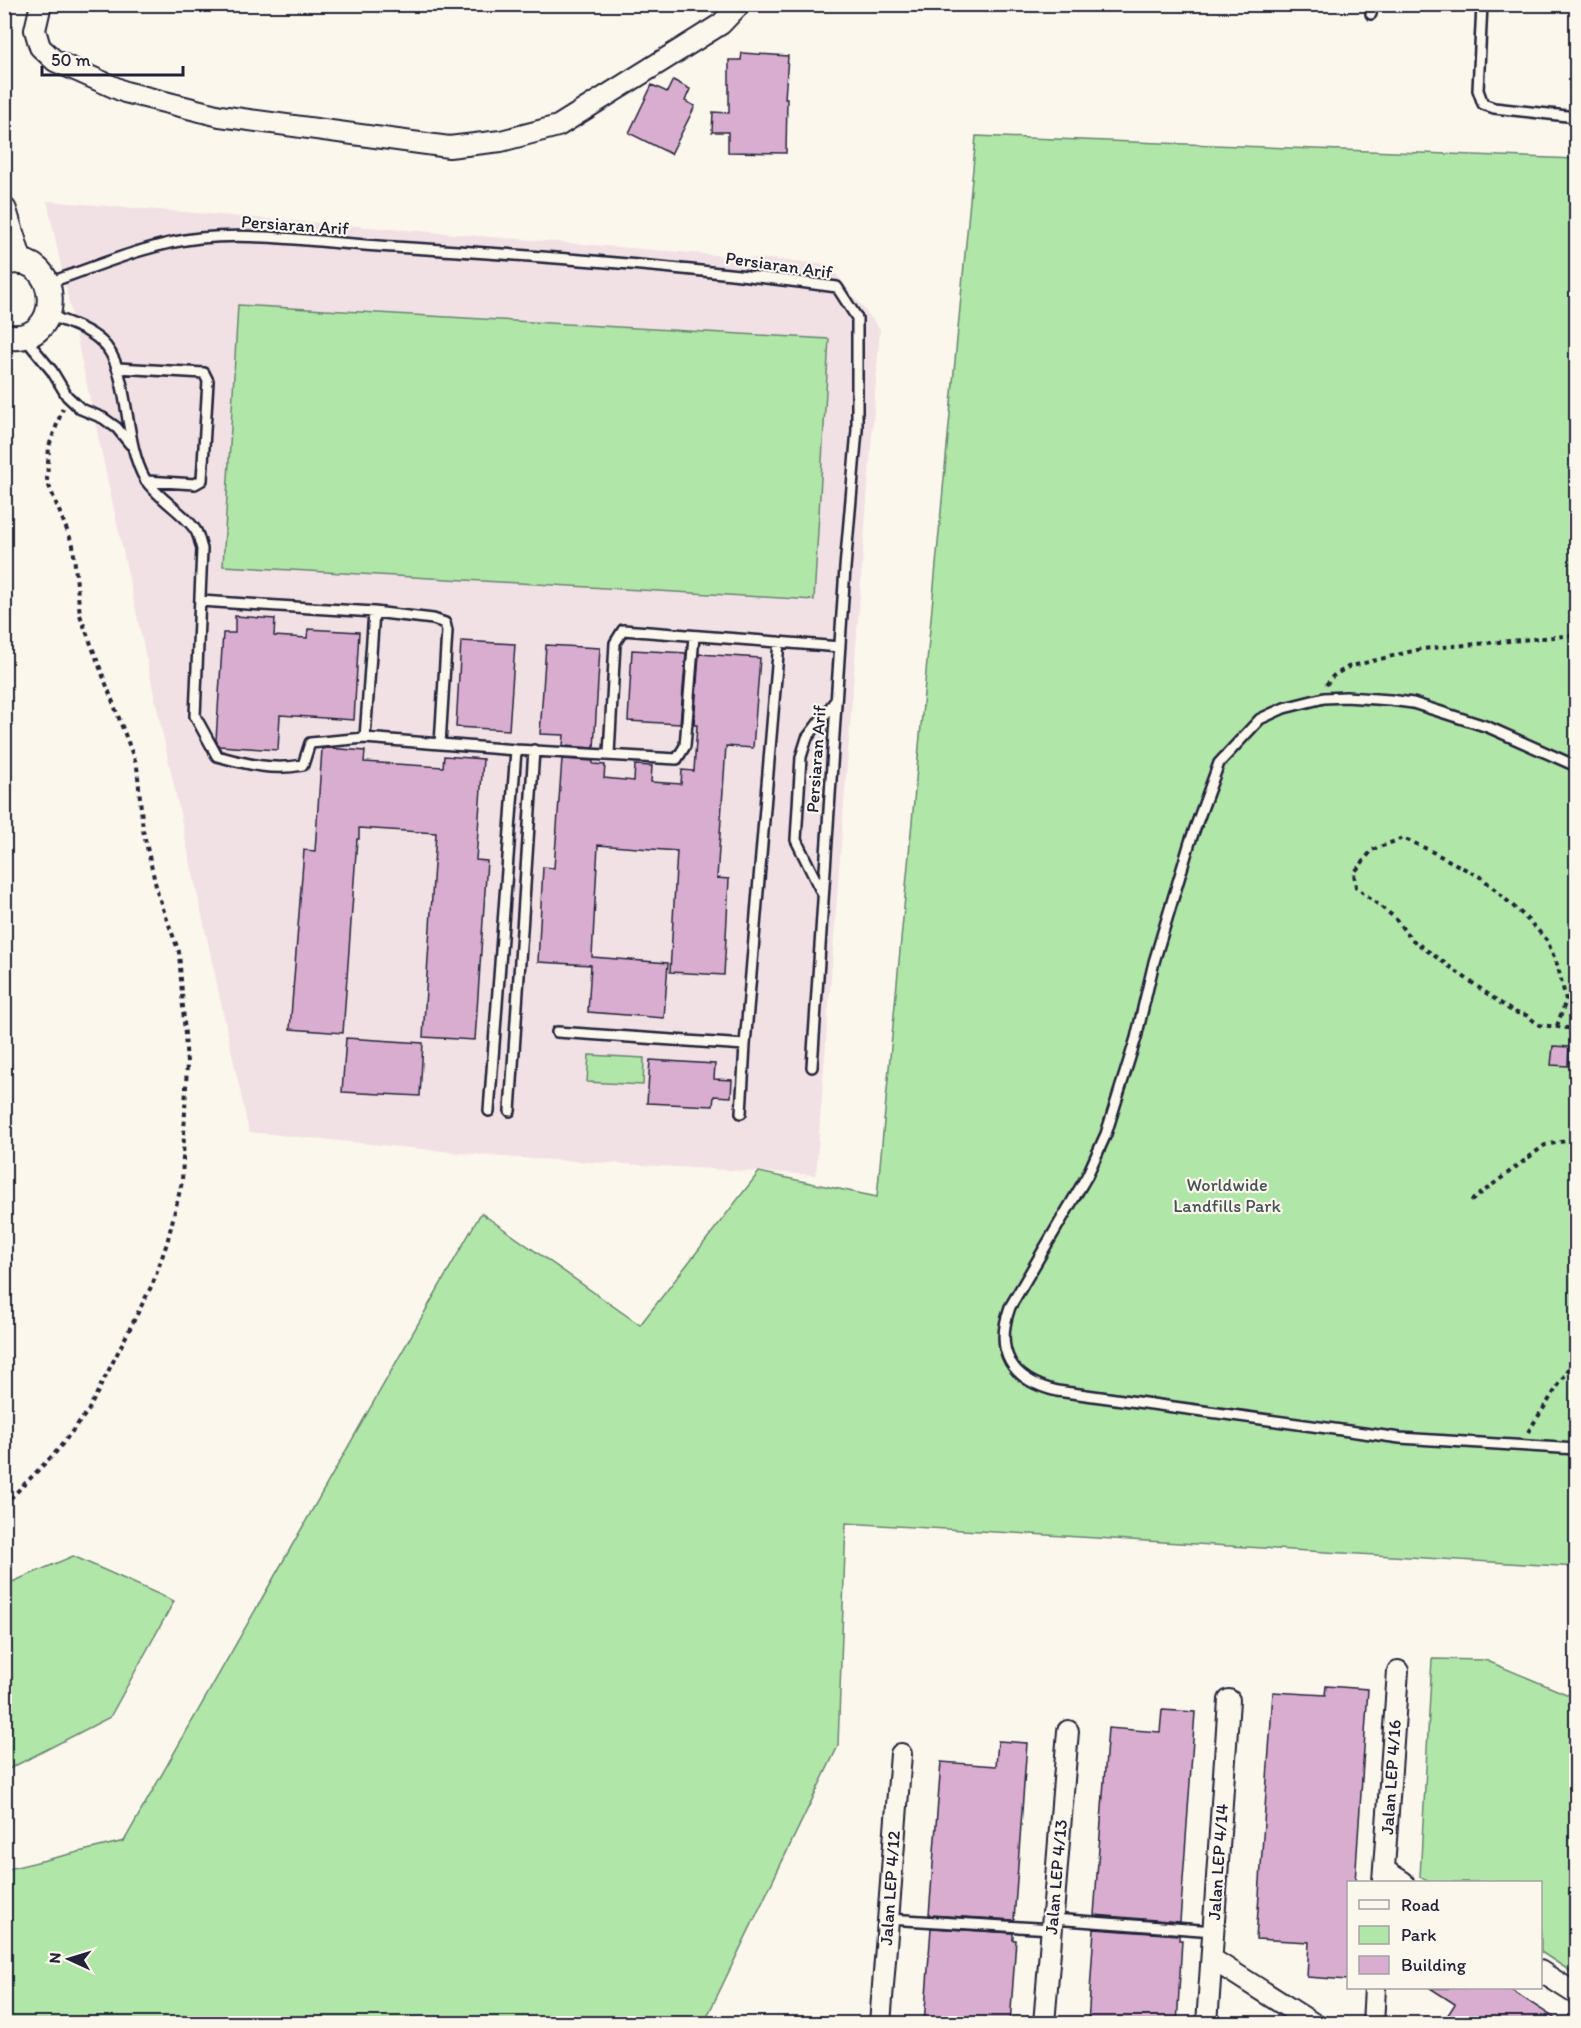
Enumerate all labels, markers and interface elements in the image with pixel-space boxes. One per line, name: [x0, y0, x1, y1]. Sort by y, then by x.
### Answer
scale bar: [42, 39, 183, 77]
text: 50 m: [51, 49, 91, 71]
street label: Persiaran Arif: [240, 210, 350, 240]
street label: Persiaran Arif: [724, 247, 834, 283]
street label: Persiaran Arif: [801, 704, 831, 814]
park label: Worldwide Landfills Park: [1173, 1174, 1281, 1217]
street label: Jalan LEP 4/16: [1376, 1719, 1406, 1835]
street label: Jalan LEP 4/14: [1203, 1803, 1233, 1921]
street label: Jalan LEP 4/13: [1040, 1818, 1072, 1936]
street label: Jalan LEP 4/12: [875, 1829, 905, 1946]
legend: [1347, 1881, 1542, 1989]
text: Road: [1401, 1894, 1440, 1916]
text: Park: [1401, 1924, 1436, 1946]
north arrow: [39, 1929, 99, 1989]
text: N: [45, 1952, 64, 1964]
text: Building: [1401, 1954, 1467, 1976]

